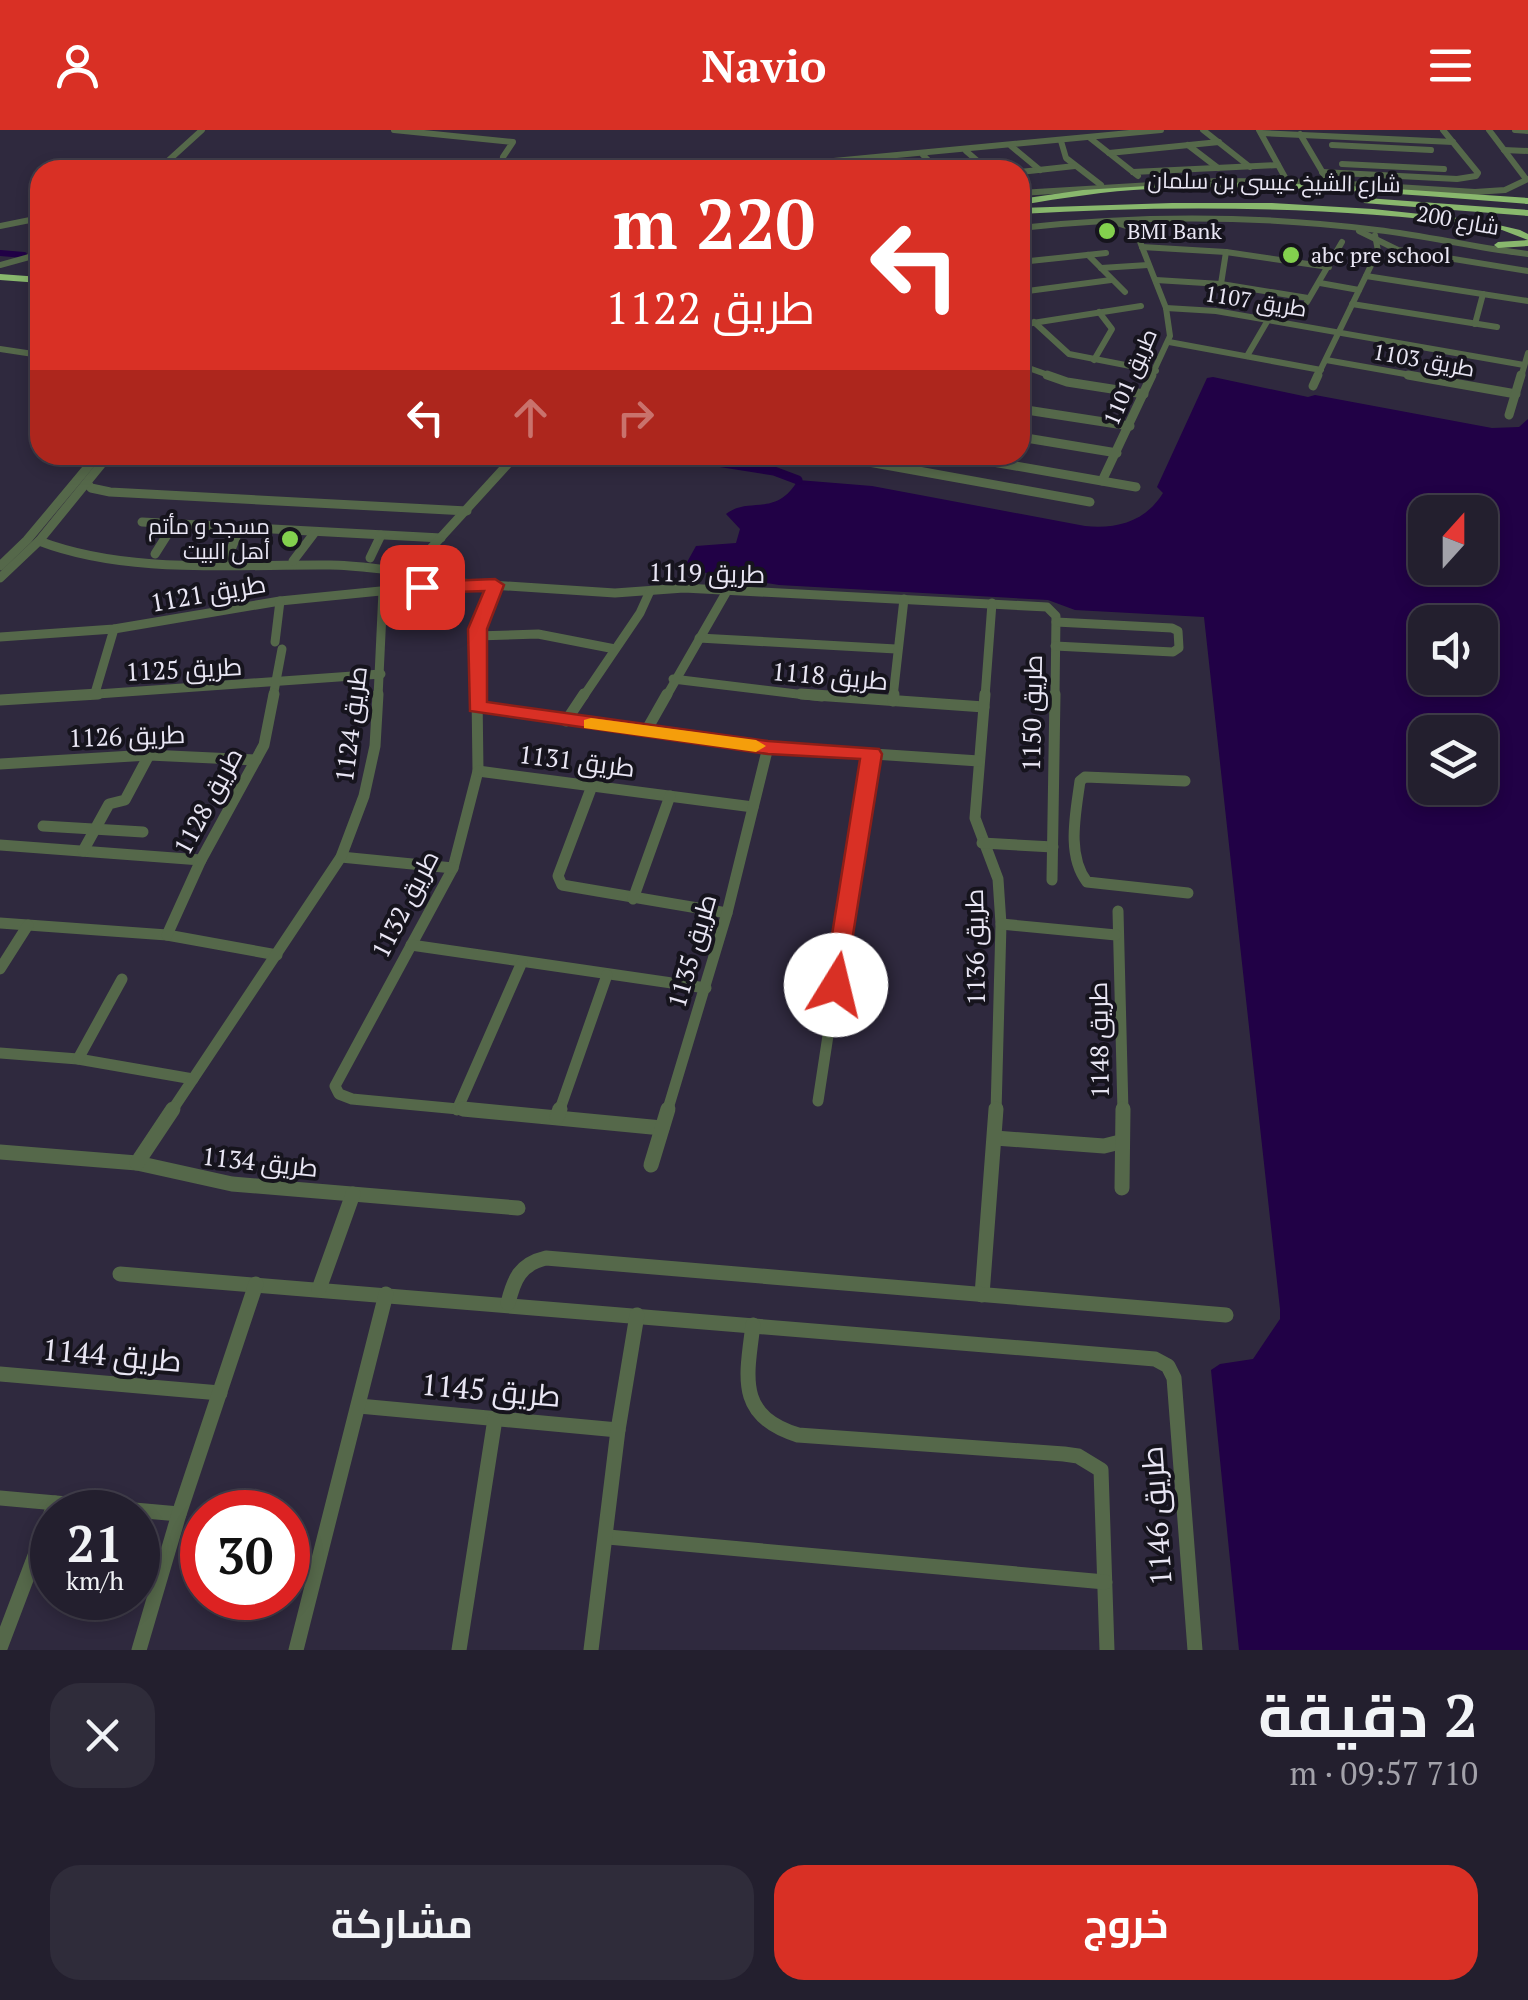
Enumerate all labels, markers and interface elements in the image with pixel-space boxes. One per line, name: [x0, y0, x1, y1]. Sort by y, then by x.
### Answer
text: Navio: [701, 35, 827, 95]
icon: person: [50, 38, 105, 93]
icon: menu: [1423, 38, 1478, 93]
street label: شارع الشيخ عيسى بن سلمان: [1147, 165, 1401, 199]
text: 220 m: [613, 176, 815, 269]
street label: شارع 200: [1414, 198, 1502, 242]
icon: left: [850, 200, 980, 330]
place label: BMI Bank: [1127, 216, 1222, 245]
marker: BMI Bank: [1096, 220, 1118, 242]
place label: abc pre school: [1311, 240, 1451, 269]
marker: abc pre school: [1280, 244, 1302, 266]
text: طريق 1122: [605, 277, 815, 337]
street label: طريق 1107: [1203, 278, 1309, 323]
street label: طريق 1101: [1096, 324, 1163, 430]
street label: طريق 1103: [1371, 336, 1477, 383]
icon: left: [398, 390, 453, 445]
icon: ahead: [503, 390, 558, 445]
icon: right: [608, 390, 663, 445]
north arrow: [1408, 495, 1498, 585]
map controls: [1408, 495, 1498, 805]
place label: مسجد و مأتم أهل البيت: [148, 511, 270, 565]
marker: مسجد و مأتم أهل البيت: [279, 528, 301, 550]
pin: [380, 545, 465, 630]
street label: طريق 1119: [648, 555, 766, 590]
icon: arrive: [395, 560, 450, 615]
street label: طريق 1121: [148, 566, 268, 619]
button: sound: [1408, 605, 1498, 695]
street label: طريق 1125: [125, 649, 243, 688]
street label: طريق 1118: [771, 654, 890, 697]
street label: طريق 1150: [1014, 654, 1049, 772]
street label: طريق 1124: [327, 664, 374, 784]
button: layers: [1408, 715, 1498, 805]
street label: طريق 1126: [68, 717, 186, 754]
street label: طريق 1131: [517, 737, 637, 784]
street label: طريق 1128: [166, 742, 249, 860]
street label: طريق 1132: [363, 844, 446, 963]
street label: طريق 1136: [957, 888, 992, 1006]
street label: طريق 1135: [660, 890, 723, 1011]
position arrow: [784, 933, 888, 1037]
street label: طريق 1148: [1081, 981, 1116, 1099]
street label: طريق 1134: [200, 1139, 320, 1184]
street label: طريق 1144: [41, 1329, 183, 1381]
street label: طريق 1145: [420, 1364, 562, 1416]
street label: طريق 1146: [1131, 1445, 1181, 1587]
speed limit sign: 30: [180, 1490, 310, 1620]
text: 21: [67, 1510, 123, 1576]
text: km/h: [66, 1564, 124, 1597]
text: 2 دقيقة: [1258, 1675, 1478, 1754]
button: close: [50, 1683, 155, 1788]
text: 710 m · 09:57: [1290, 1752, 1478, 1794]
button: مشاركة: [50, 1865, 754, 1980]
button: خروج: [774, 1865, 1478, 1980]

